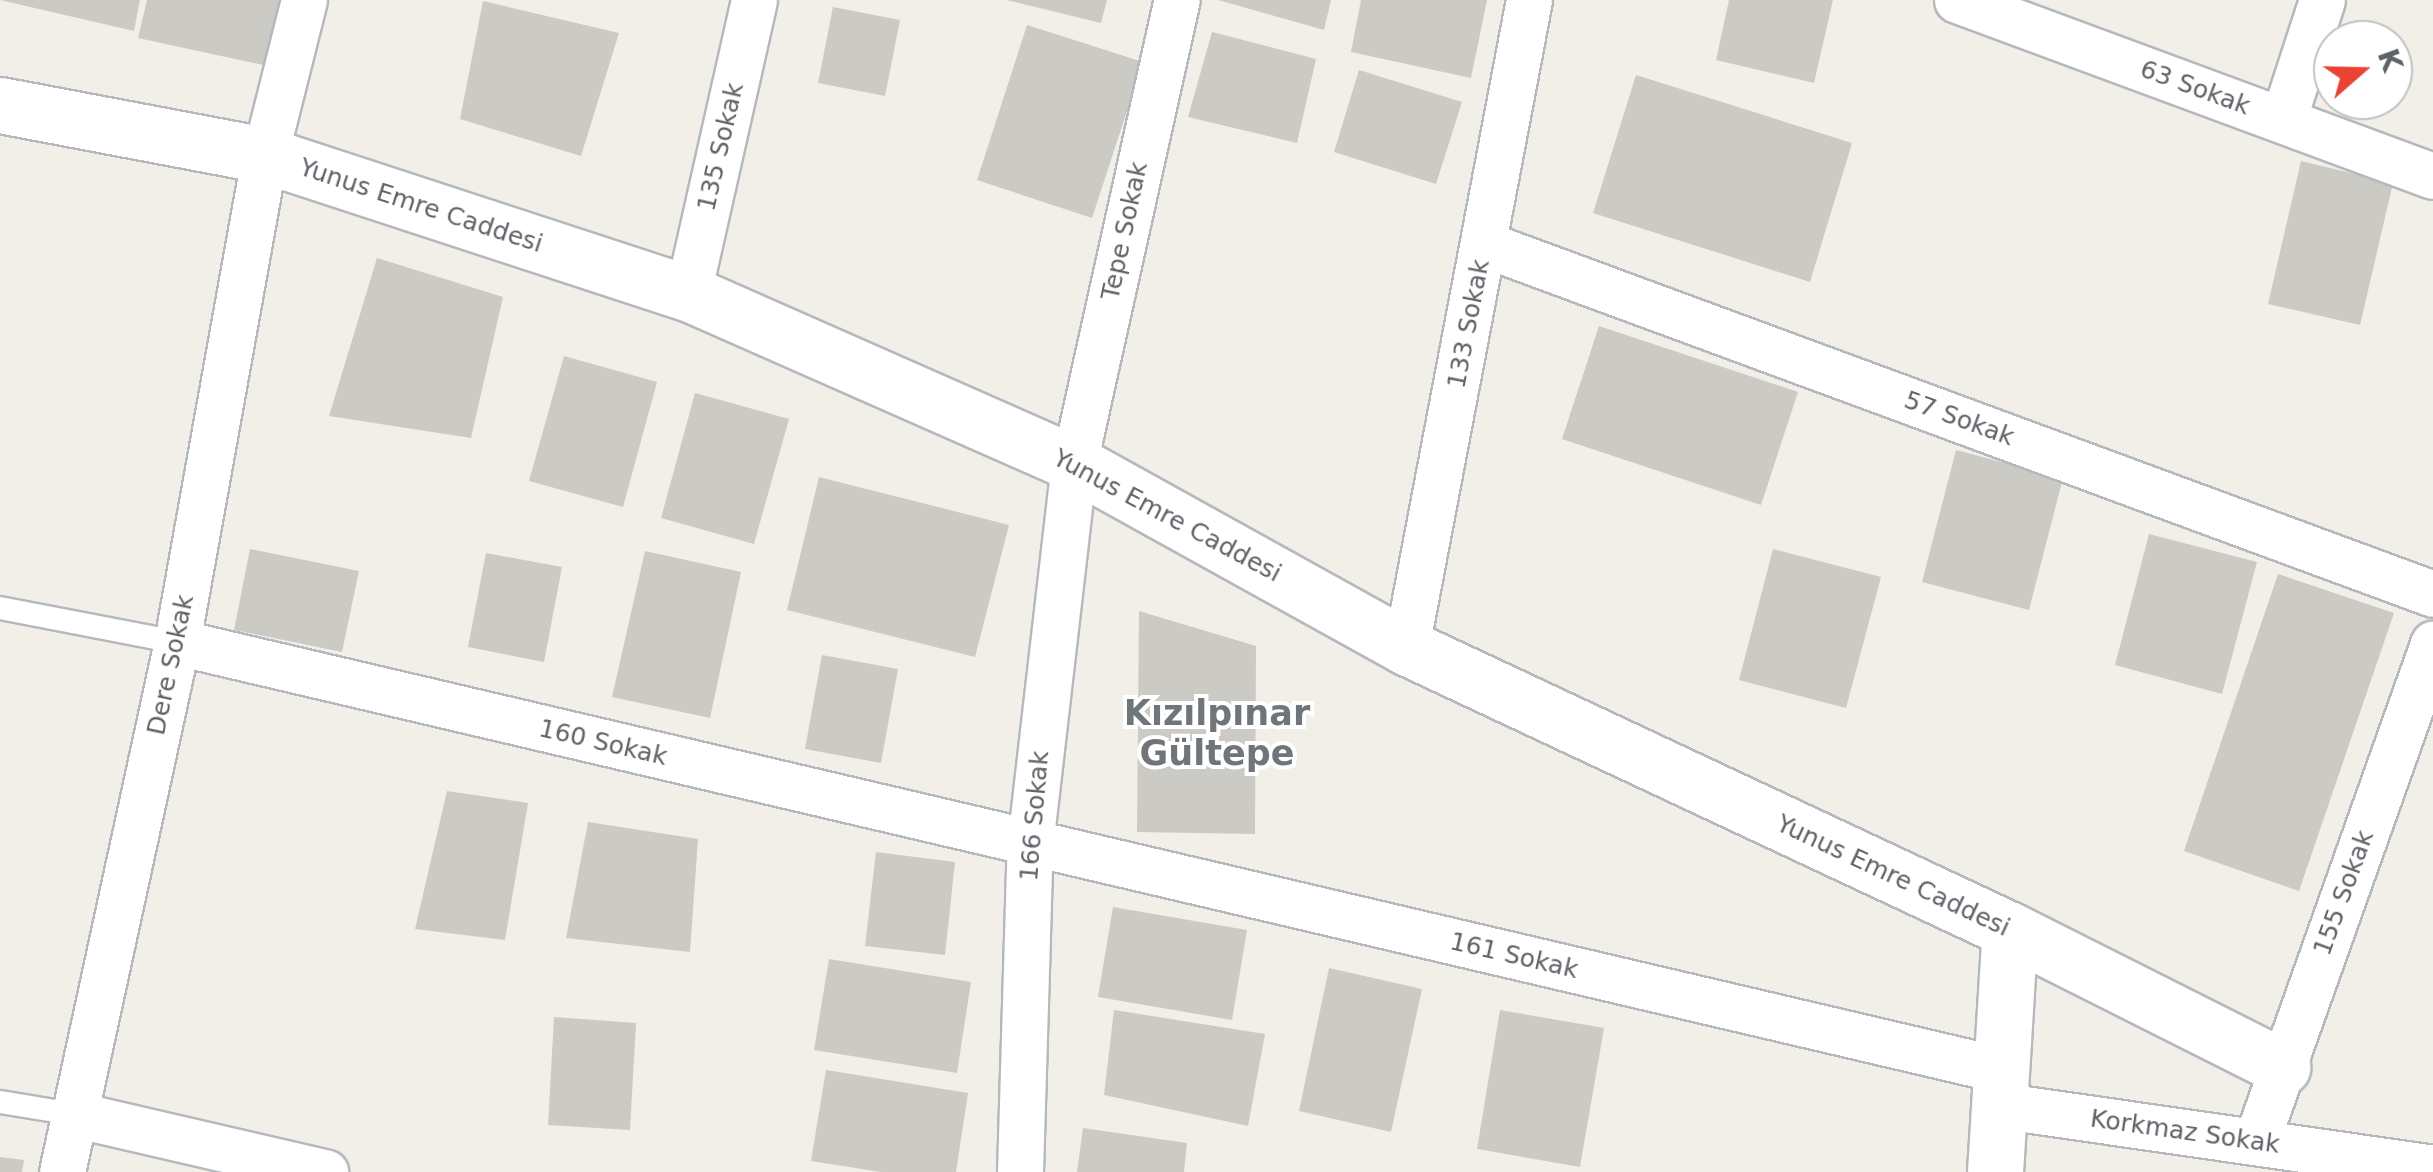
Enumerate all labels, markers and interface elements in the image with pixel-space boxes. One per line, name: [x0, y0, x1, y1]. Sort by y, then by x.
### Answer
north arrow: [2313, 20, 2413, 120]
text: K: [2371, 44, 2409, 76]
street label: 63 Sokak: [2136, 54, 2254, 122]
street label: 135 Sokak: [692, 80, 750, 214]
street label: Yunus Emre Caddesi: [296, 152, 546, 260]
street label: Tepe Sokak: [1096, 159, 1154, 303]
street label: 133 Sokak: [1442, 257, 1496, 391]
street label: 57 Sokak: [1900, 385, 2018, 453]
street label: Yunus Emre Caddesi: [1048, 443, 1286, 589]
street label: Dere Sokak: [141, 592, 201, 738]
district label: Kızılpınar Gültepe: [1124, 692, 1310, 774]
street label: 160 Sokak: [536, 714, 670, 772]
street label: 166 Sokak: [1014, 750, 1056, 882]
street label: Yunus Emre Caddesi: [1772, 809, 2014, 943]
street label: 155 Sokak: [2308, 826, 2380, 960]
street label: 161 Sokak: [1447, 927, 1581, 985]
street label: Korkmaz Sokak: [2088, 1104, 2282, 1160]

